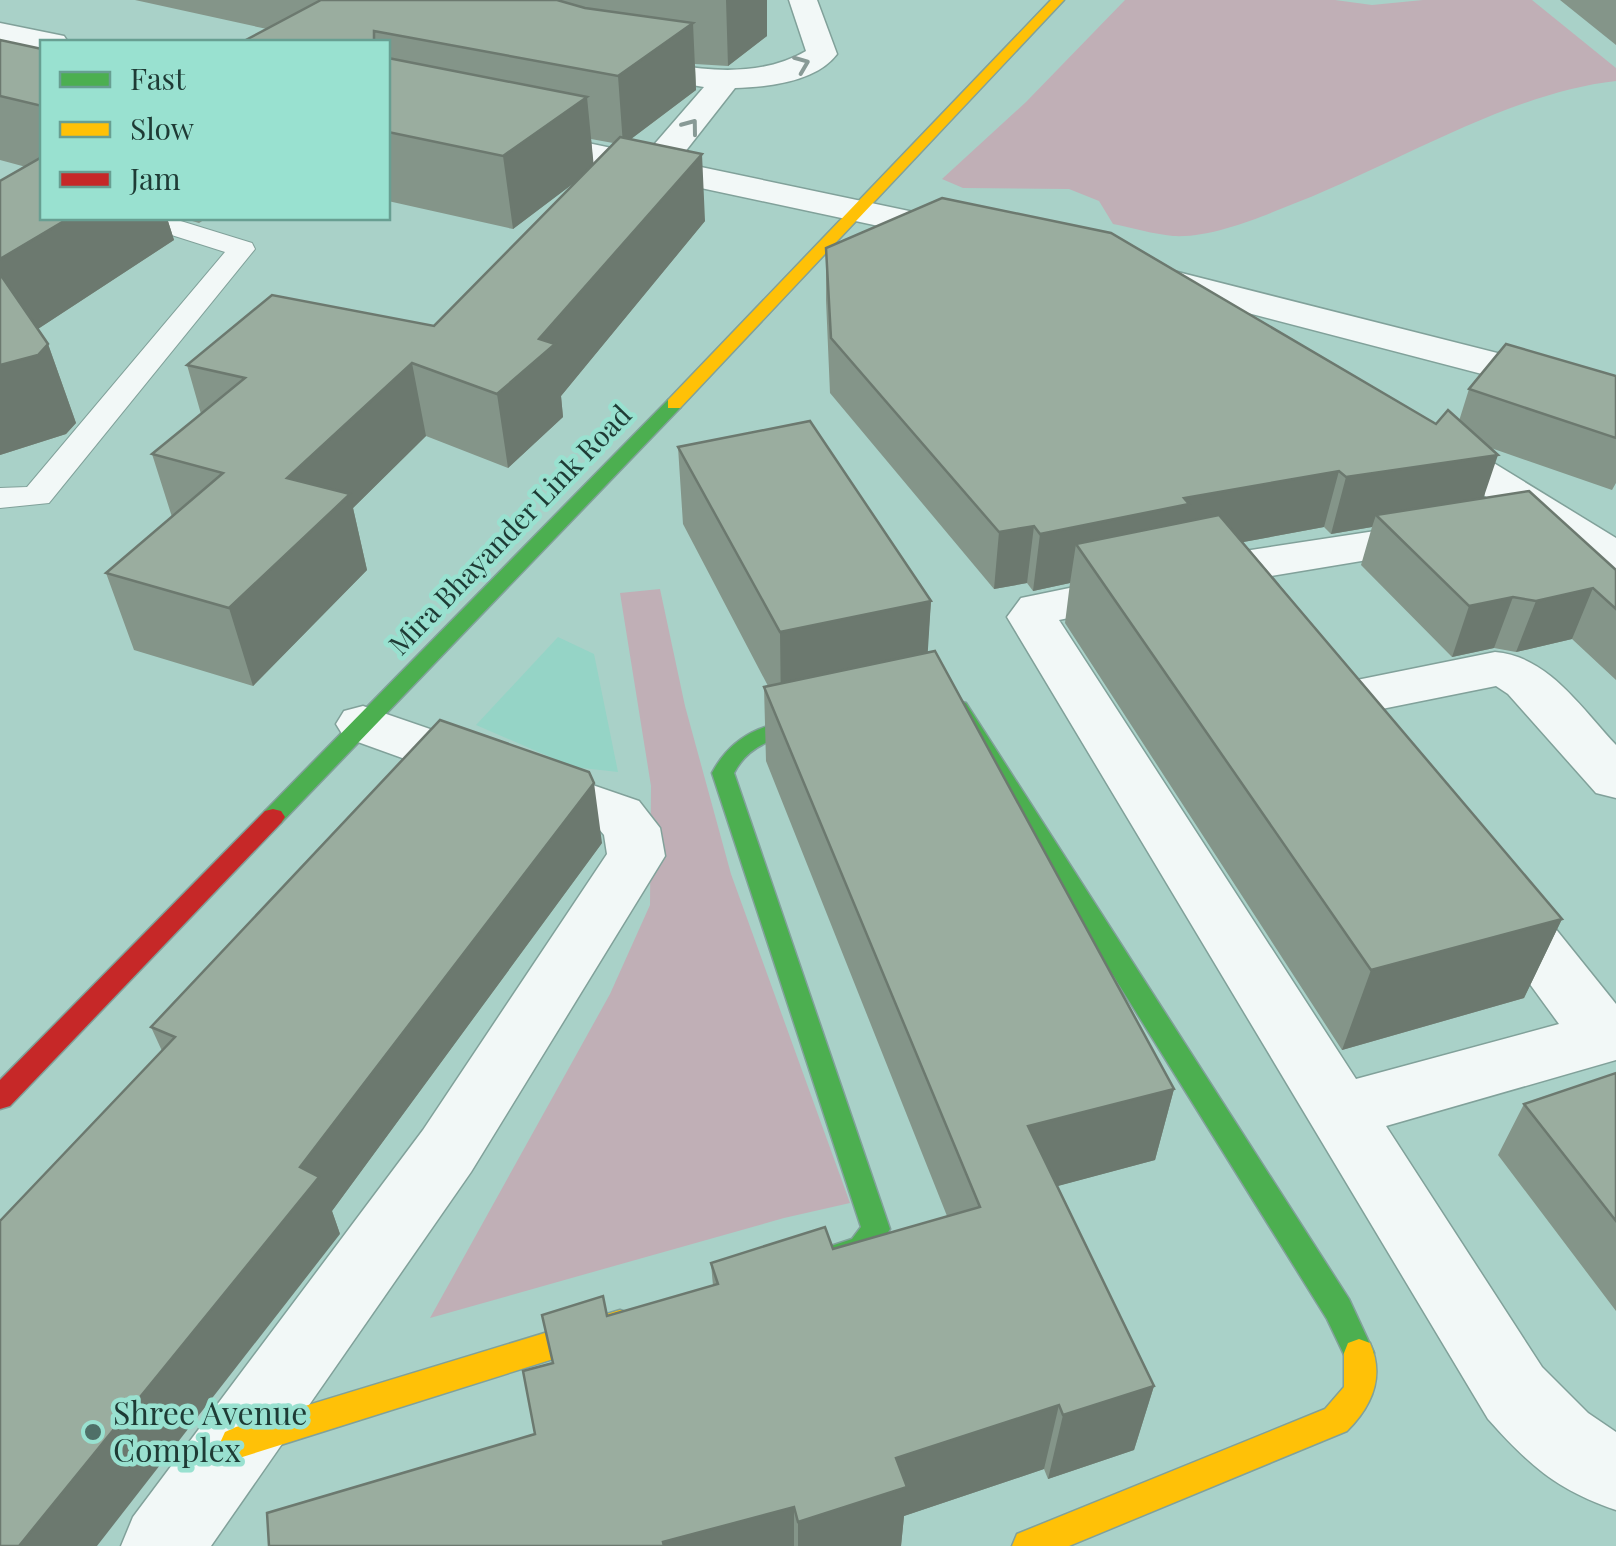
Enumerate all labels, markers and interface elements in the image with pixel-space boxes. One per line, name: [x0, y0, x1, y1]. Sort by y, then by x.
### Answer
legend: [40, 40, 390, 220]
one-way arrow: [792, 56, 809, 77]
text: Fast: [130, 58, 186, 98]
text: Slow: [130, 108, 195, 148]
one-way arrow: [680, 119, 697, 137]
text: Jam: [129, 158, 181, 198]
street label: Mira Bhayander Link Road: [380, 396, 638, 662]
place label: Shree Avenue Complex: [113, 1390, 308, 1470]
marker: Shree Avenue Complex: [82, 1421, 104, 1443]

